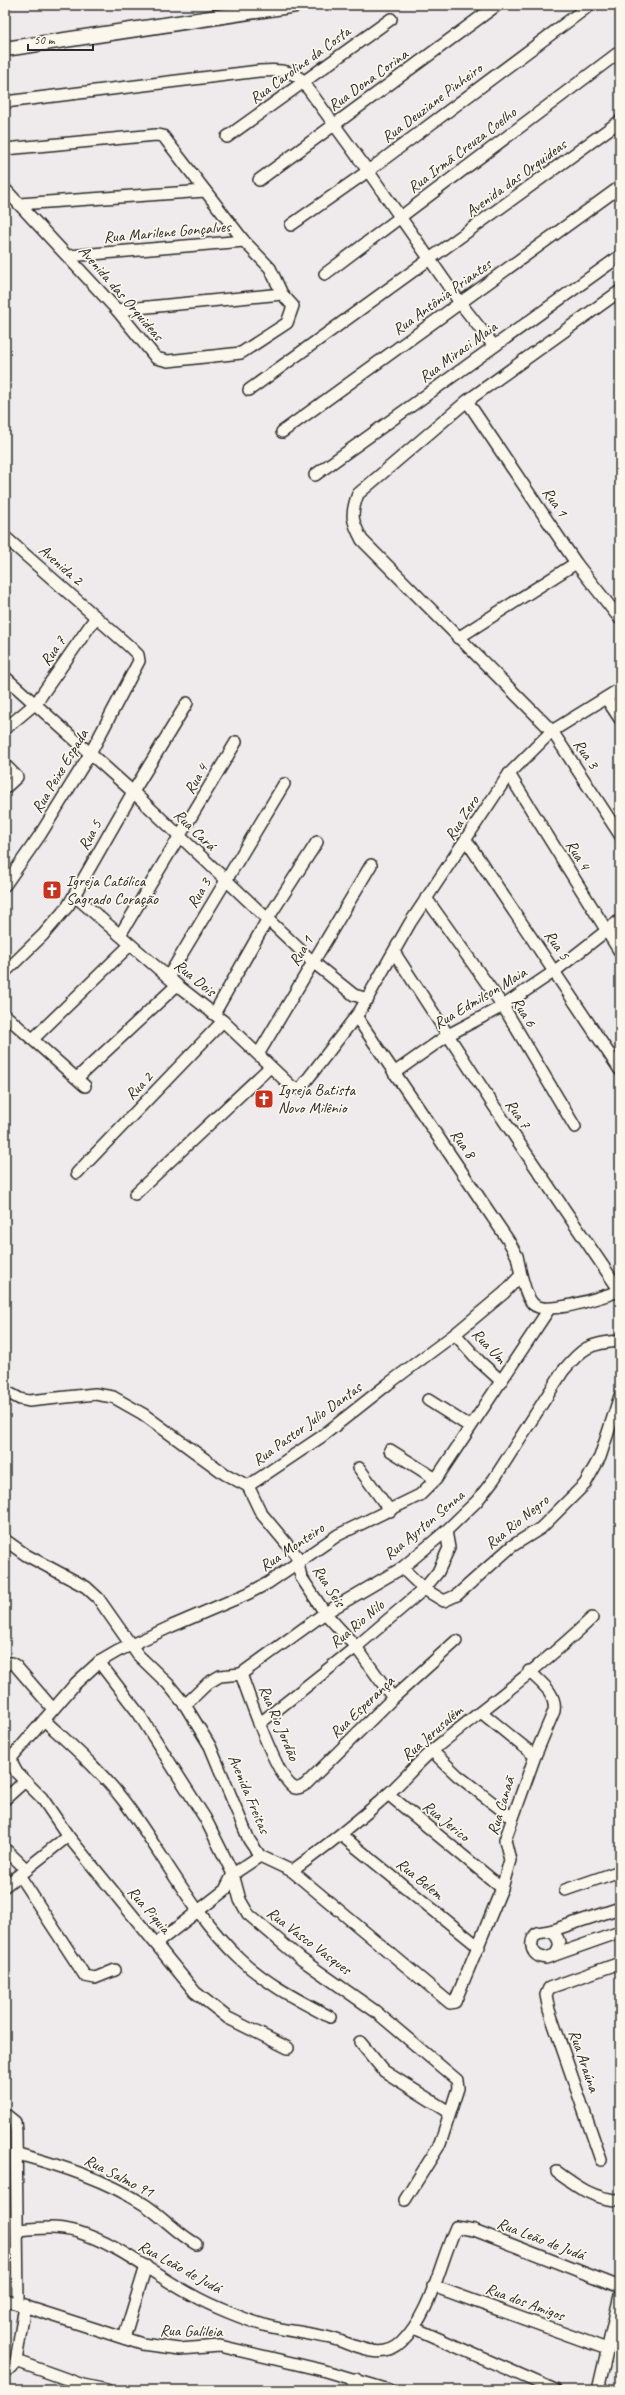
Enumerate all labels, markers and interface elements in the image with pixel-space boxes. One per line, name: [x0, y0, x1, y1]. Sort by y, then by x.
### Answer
street label: Rua Caroline da Costa: [246, 21, 355, 108]
scale bar: [28, 26, 93, 52]
text: 50 m: [34, 32, 56, 48]
street label: Rua Dona Corina: [324, 44, 413, 116]
street label: Rua Deuziane Pinheiro: [378, 57, 488, 147]
street label: Rua Irmã Creuza Coelho: [404, 102, 521, 197]
street label: Avenida das Orquideas: [462, 134, 572, 221]
street label: Rua Marilene Gonçalves: [103, 216, 233, 248]
street label: Avenida das Orquideas: [74, 241, 169, 346]
street label: Rua Antônia Priantes: [389, 254, 497, 340]
street label: Rua Miraci Maia: [415, 316, 502, 387]
street label: Rua 1: [538, 483, 573, 521]
street label: Avenida 2: [35, 540, 89, 591]
street label: Rua 7: [36, 632, 71, 670]
street label: Rua Peixe Espada: [27, 725, 93, 816]
street label: Rua 3: [569, 735, 604, 774]
street label: Rua 4: [179, 759, 213, 798]
street label: Rua Zero: [440, 791, 485, 844]
street label: Rua Cará: [170, 805, 222, 856]
street label: Rua 5: [74, 816, 107, 854]
street label: Rua 4: [561, 836, 596, 875]
place label: Igreja Católica Sagrado Coração: [66, 871, 159, 909]
street label: Rua 3: [182, 873, 217, 912]
church icon: Igreja Católica Sagrado Coração: [41, 879, 63, 901]
street label: Rua 5: [540, 926, 575, 964]
street label: Rua 1: [284, 932, 318, 970]
street label: Rua Dois: [170, 955, 221, 1002]
street label: Rua Edmilson Maia: [430, 962, 531, 1034]
street label: Rua 6: [507, 993, 541, 1031]
street label: Rua 2: [121, 1066, 158, 1104]
place label: Igreja Batista Novo Milênio: [278, 1080, 356, 1118]
church icon: Igreja Batista Novo Milênio: [253, 1088, 275, 1110]
street label: Rua 7: [501, 1095, 536, 1133]
street label: Rua 8: [446, 1125, 481, 1164]
street label: Rua Um: [467, 1324, 512, 1369]
street label: Rua Pastor Julio Dantas: [249, 1377, 367, 1470]
street label: Rua Ayrton Senna: [380, 1485, 470, 1564]
street label: Rua Rio Negro: [481, 1489, 554, 1554]
street label: Rua Monteiro: [256, 1517, 329, 1576]
street label: Rua Seis: [308, 1561, 351, 1612]
street label: Rua Rio Nilo: [326, 1595, 389, 1653]
street label: Rua Esperança: [326, 1671, 399, 1743]
street label: Rua Rio Jordão: [254, 1682, 304, 1765]
street label: Rua Jerusalém: [397, 1700, 468, 1765]
street label: Avenida Freitas: [223, 1752, 275, 1838]
street label: Rua Canaã: [483, 1773, 520, 1838]
street label: Rua Jerico: [419, 1796, 475, 1847]
street label: Rua Belem: [392, 1854, 449, 1905]
street label: Rua Piquia: [123, 1882, 176, 1939]
street label: Rua Vasco Vasques: [263, 1903, 356, 1980]
street label: Rua Araúna: [564, 2027, 604, 2096]
street label: Rua Salmo 91: [81, 2150, 158, 2202]
street label: Rua Leão de Judá: [494, 2213, 590, 2266]
street label: Rua Leão de Judá: [135, 2236, 227, 2299]
street label: Rua dos Amigos: [483, 2279, 569, 2326]
street label: Rua Galileia: [160, 2320, 223, 2342]

